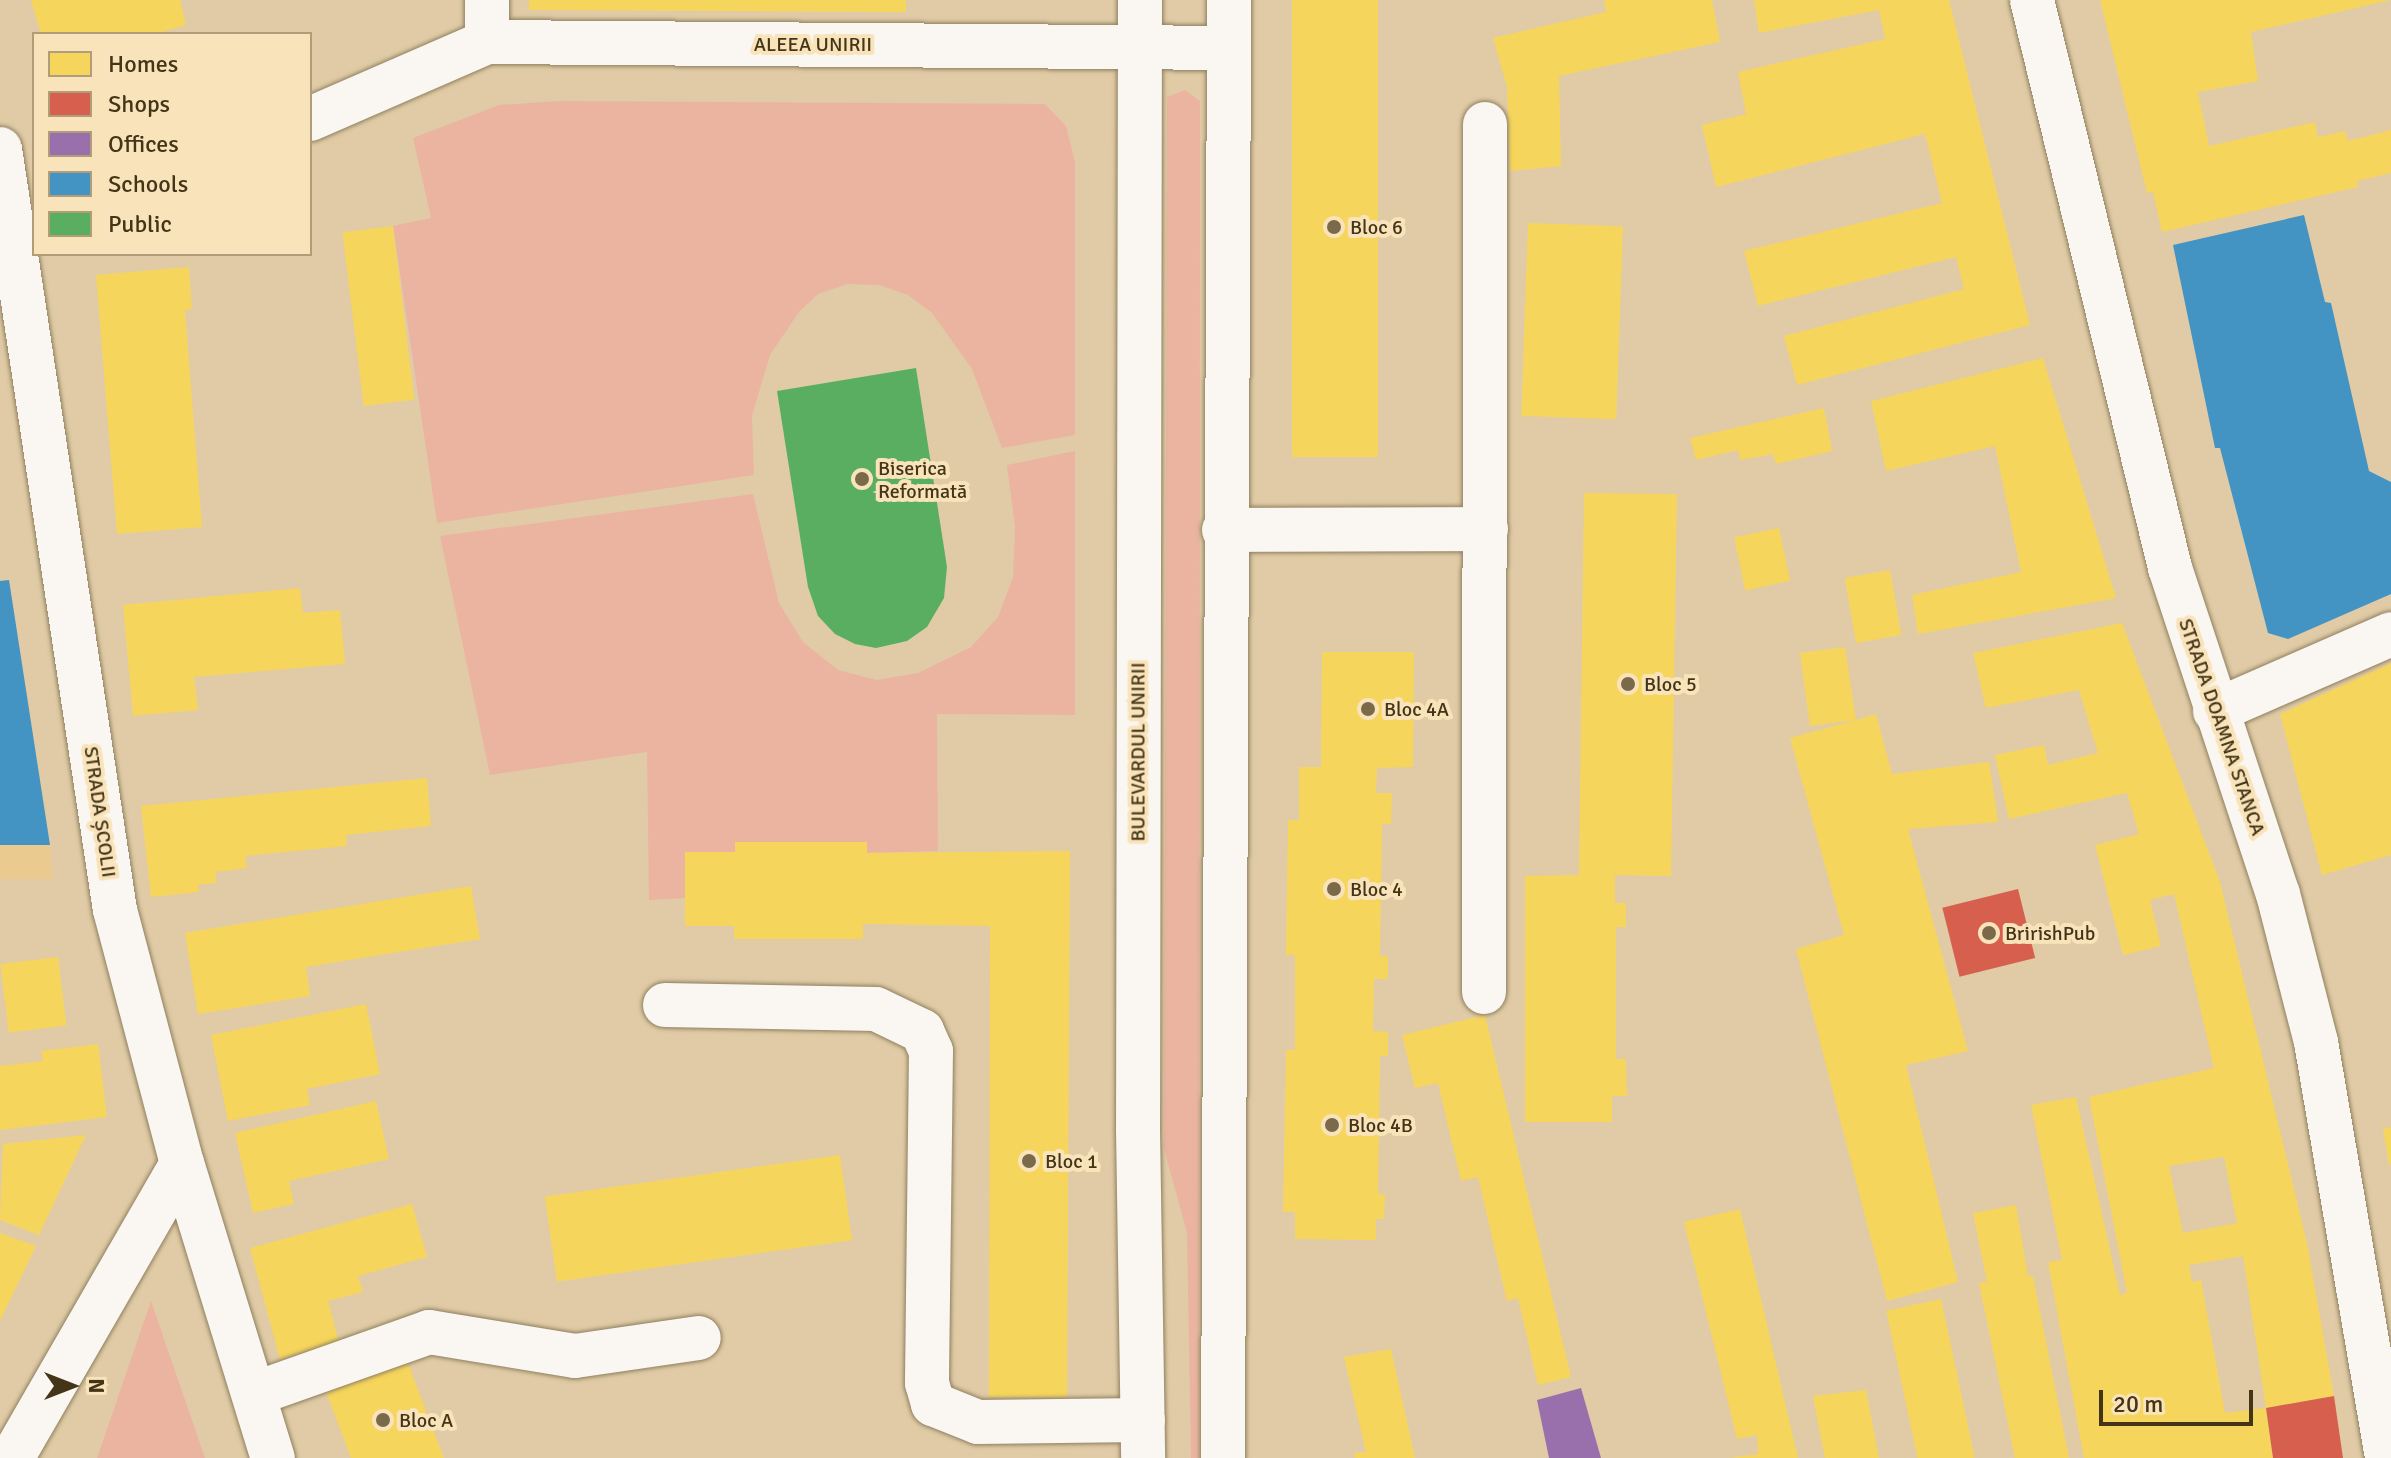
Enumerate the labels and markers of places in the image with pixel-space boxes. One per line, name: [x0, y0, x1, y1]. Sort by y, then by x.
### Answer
place label: Bloc 6: [1350, 215, 1403, 239]
marker: Bloc 6: [1325, 218, 1343, 236]
place label: Biserica Reformată: [878, 456, 967, 503]
marker: Biserica Reformată: [853, 470, 871, 488]
place label: Bloc 5: [1644, 672, 1697, 696]
marker: Bloc 5: [1619, 675, 1637, 693]
place label: Bloc 4A: [1384, 697, 1449, 721]
marker: Bloc 4A: [1359, 700, 1377, 718]
place label: Bloc 4: [1350, 877, 1403, 901]
marker: Bloc 4: [1325, 880, 1343, 898]
place label: BririshPub: [2005, 921, 2095, 945]
marker: BririshPub: [1980, 924, 1998, 942]
place label: Bloc 4B: [1348, 1113, 1413, 1137]
marker: Bloc 4B: [1323, 1116, 1341, 1134]
place label: Bloc 1: [1045, 1149, 1098, 1173]
marker: Bloc 1: [1020, 1152, 1038, 1170]
place label: Bloc A: [399, 1408, 453, 1432]
marker: Bloc A: [374, 1411, 392, 1429]

